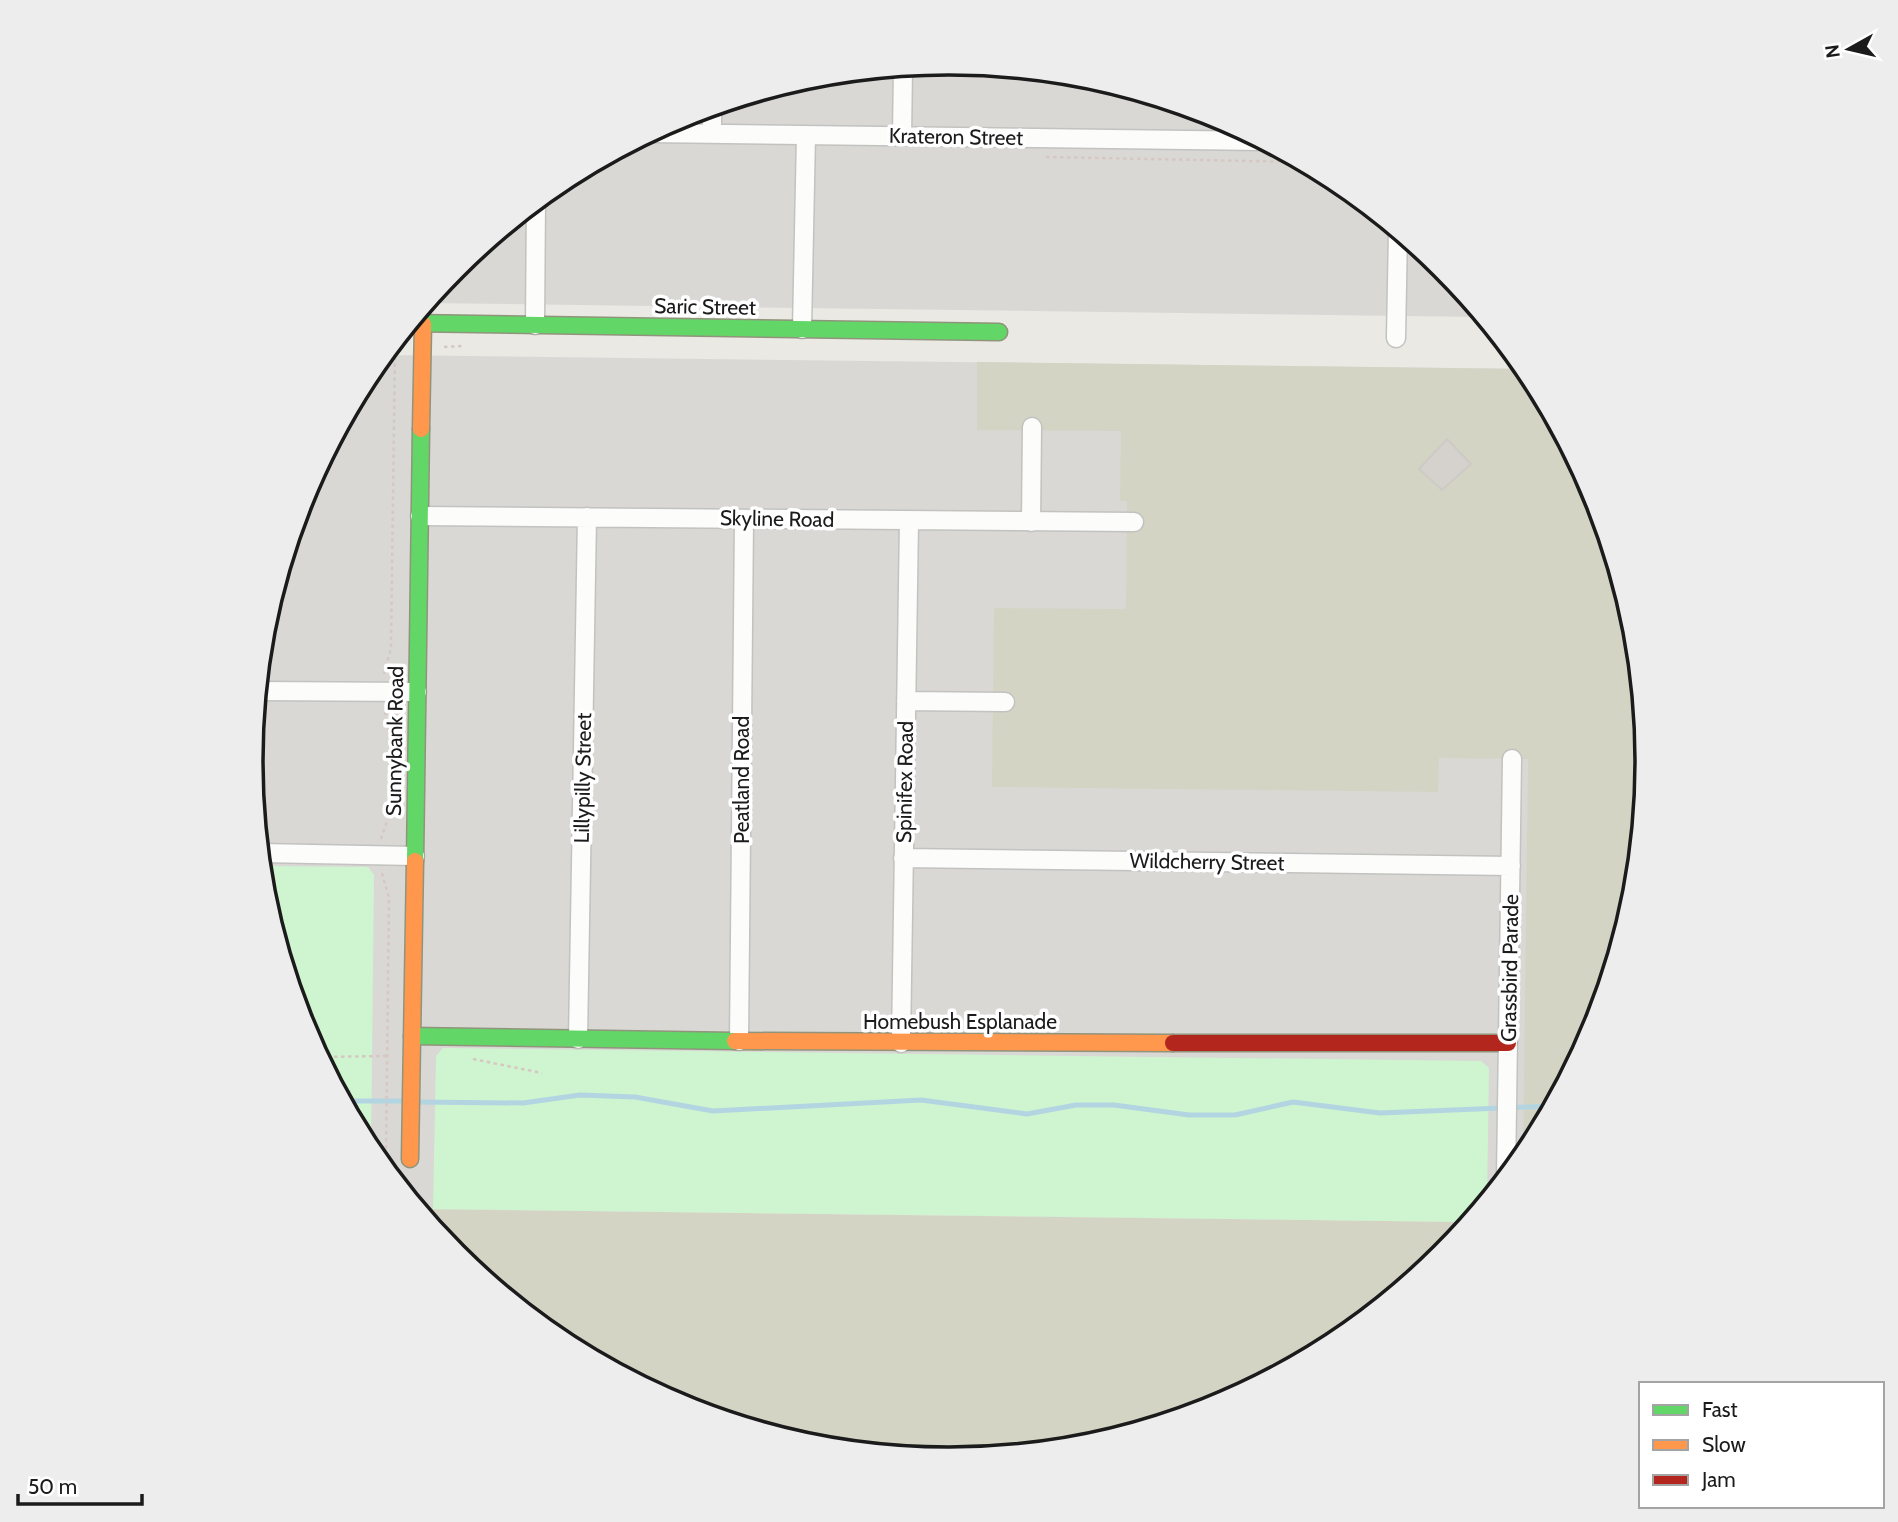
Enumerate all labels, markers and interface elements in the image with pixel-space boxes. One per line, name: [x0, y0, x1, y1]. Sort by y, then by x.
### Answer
north arrow: [1814, 14, 1884, 84]
text: N: [1820, 43, 1845, 60]
street label: Krateron Street: [889, 123, 1023, 150]
street label: Saric Street: [654, 293, 756, 320]
street label: Skyline Road: [720, 505, 834, 532]
street label: Sunnybank Road: [381, 666, 408, 816]
street label: Lillypilly Street: [569, 713, 596, 843]
street label: Peatland Road: [729, 716, 754, 844]
street label: Spinifex Road: [891, 721, 918, 843]
street label: Wildcherry Street: [1129, 848, 1285, 875]
street label: Grassbird Parade: [1496, 894, 1523, 1042]
street label: Homebush Esplanade: [863, 1009, 1057, 1034]
legend: [1639, 1382, 1884, 1508]
text: Fast: [1702, 1397, 1738, 1422]
text: Slow: [1702, 1432, 1746, 1457]
scale bar: [18, 1462, 142, 1506]
text: Jam: [1701, 1467, 1736, 1492]
text: 50 m: [28, 1474, 77, 1499]

